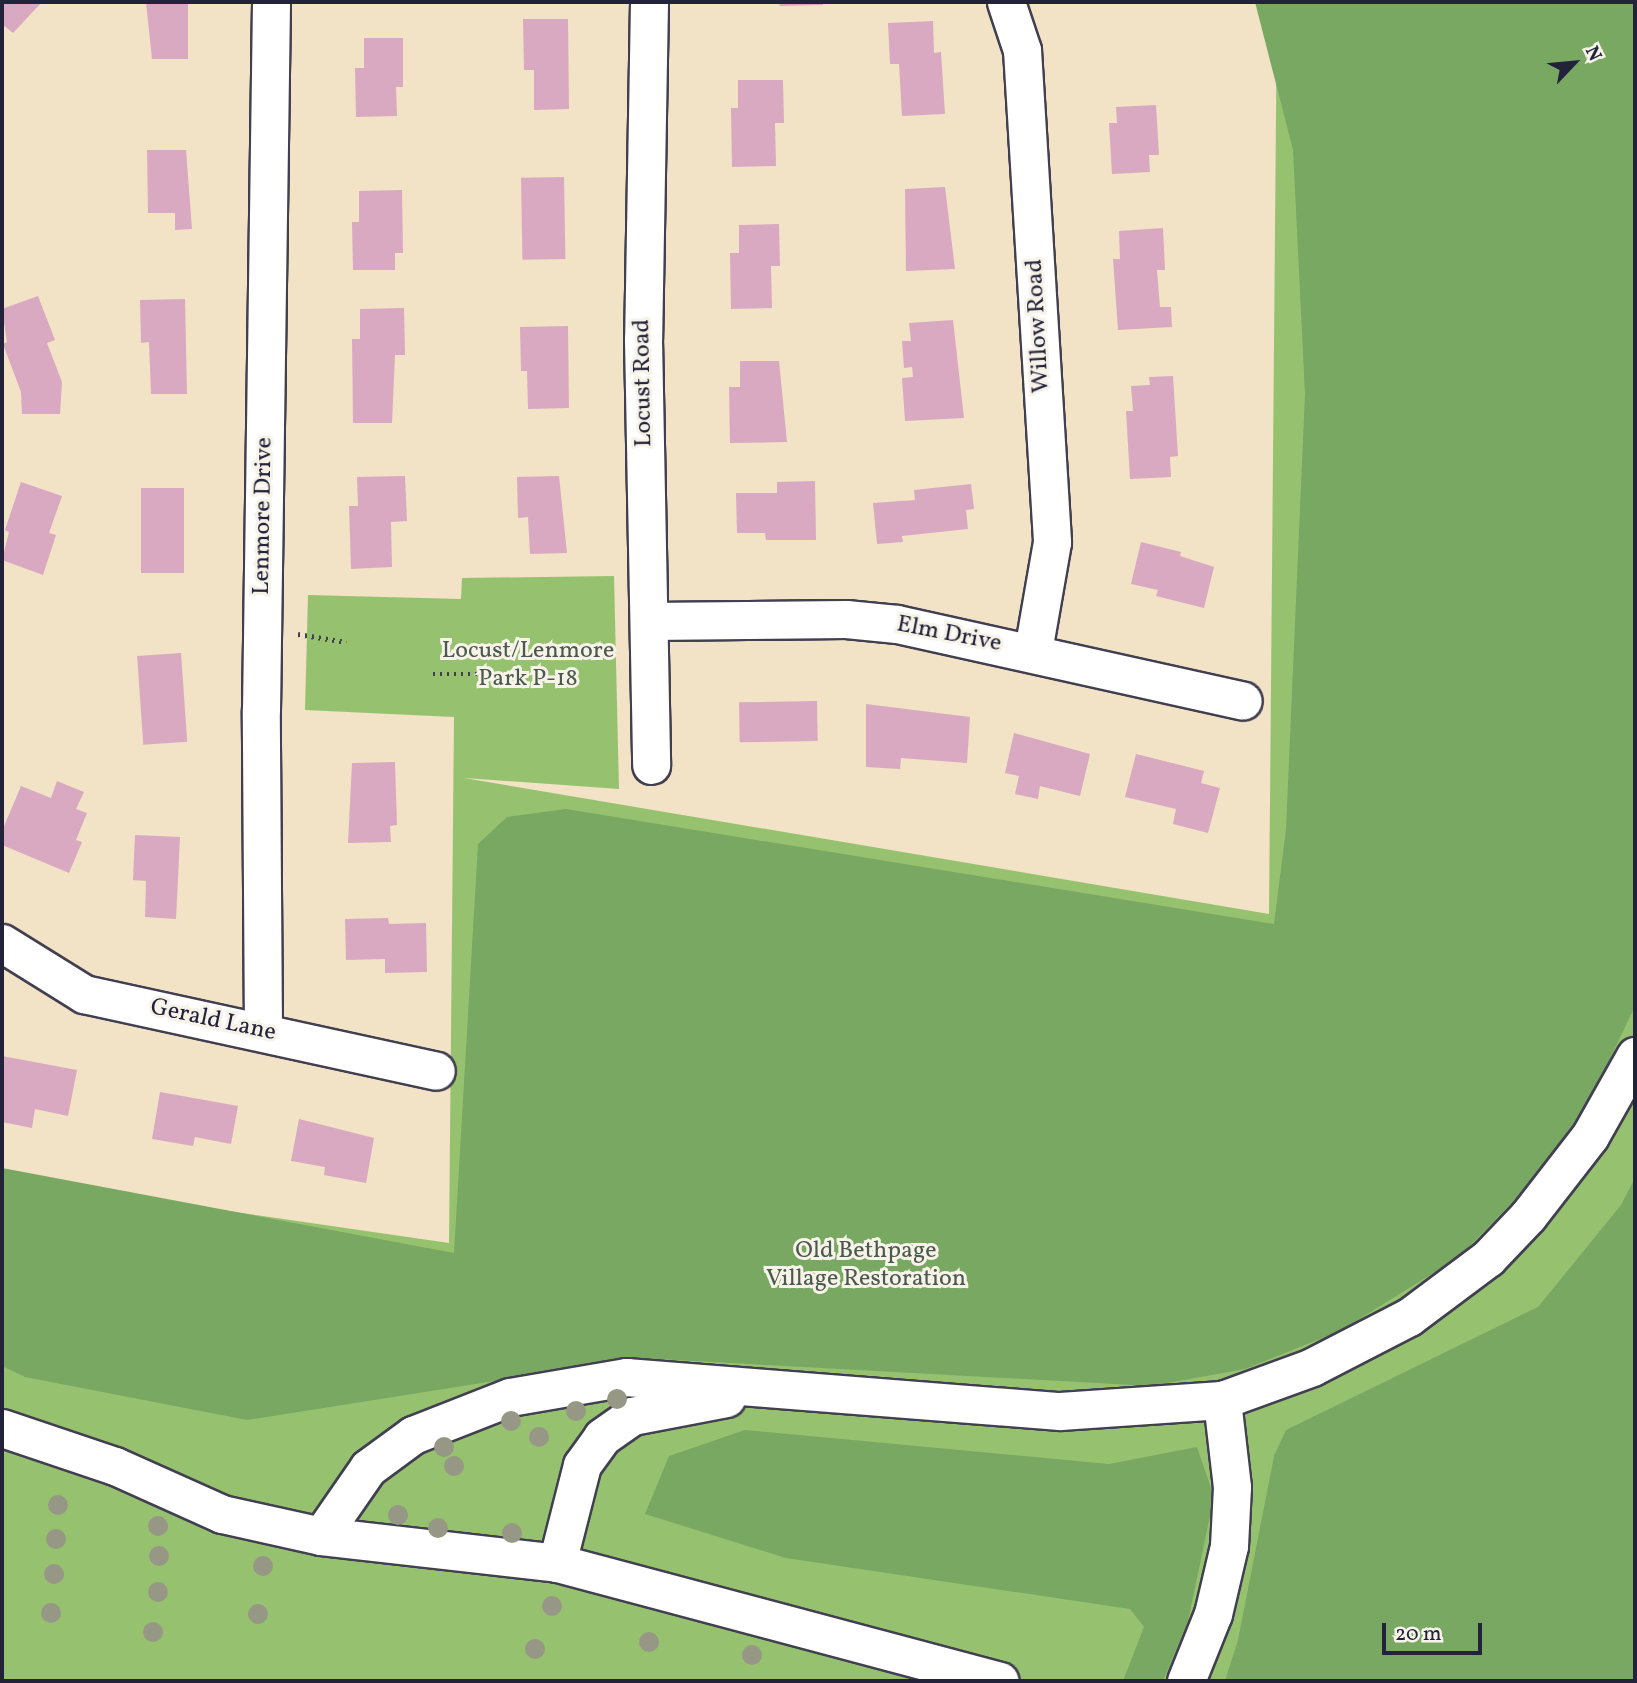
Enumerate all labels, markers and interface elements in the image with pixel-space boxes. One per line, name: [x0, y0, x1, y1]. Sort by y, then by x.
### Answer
north arrow: [1539, 28, 1609, 98]
text: N: [1578, 42, 1608, 66]
street label: Willow Road: [1021, 258, 1057, 394]
street label: Locust Road: [628, 319, 660, 447]
street label: Lenmore Drive: [248, 437, 280, 595]
street label: Elm Drive: [894, 611, 1004, 659]
park label: Locust/Lenmore Park P-18: [442, 638, 614, 694]
street label: Gerald Lane: [148, 994, 278, 1048]
park label: Old Bethpage Village Restoration: [766, 1238, 966, 1294]
scale bar: [1385, 1610, 1485, 1654]
text: 20 m: [1395, 1620, 1441, 1649]

